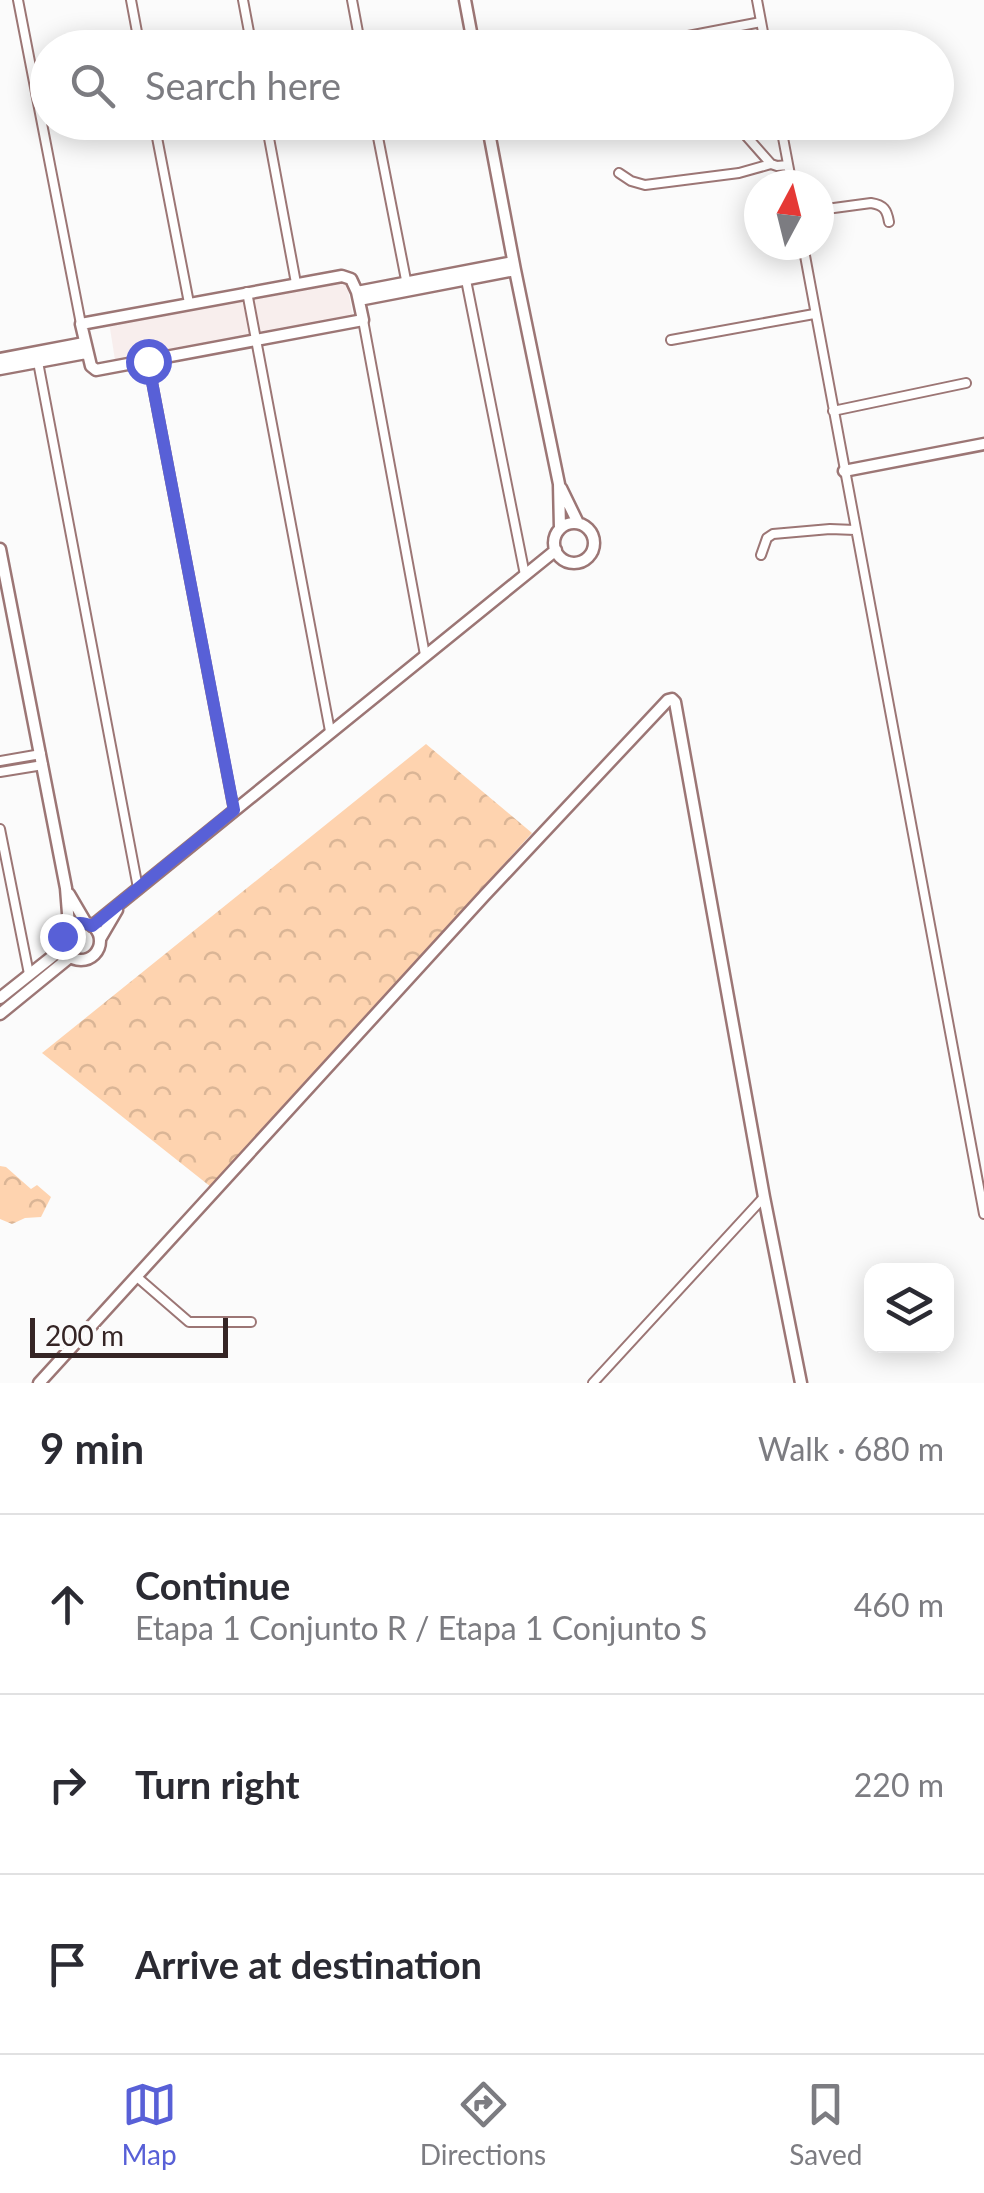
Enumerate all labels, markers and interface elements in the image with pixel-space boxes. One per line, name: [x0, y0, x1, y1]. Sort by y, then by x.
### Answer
search box: [30, 30, 954, 140]
icon: search: [65, 58, 120, 113]
text: Search here: [145, 62, 341, 108]
north arrow: [744, 170, 834, 260]
route start: [126, 339, 172, 385]
route end: [40, 914, 86, 960]
map controls: [864, 1263, 954, 1353]
button: layers: [864, 1263, 954, 1353]
scale bar: [30, 1313, 228, 1358]
text: 200 m: [45, 1318, 124, 1352]
text: 9 min: [40, 1423, 144, 1473]
text: Walk · 680 m: [758, 1429, 944, 1468]
text: Continue: [135, 1562, 290, 1608]
icon: ahead: [40, 1577, 95, 1632]
text: 460 m: [854, 1585, 944, 1624]
text: Etapa 1 Conjunto R / Etapa 1 Conjunto S: [135, 1608, 707, 1647]
icon: right: [40, 1757, 95, 1812]
text: Turn right: [135, 1761, 300, 1807]
text: 220 m: [854, 1765, 944, 1804]
icon: arrive: [40, 1937, 95, 1992]
text: Arrive at destination: [135, 1941, 482, 1987]
tab: Map: [122, 2077, 177, 2171]
tab: Directions: [420, 2077, 546, 2171]
tab: Saved: [789, 2077, 862, 2171]

